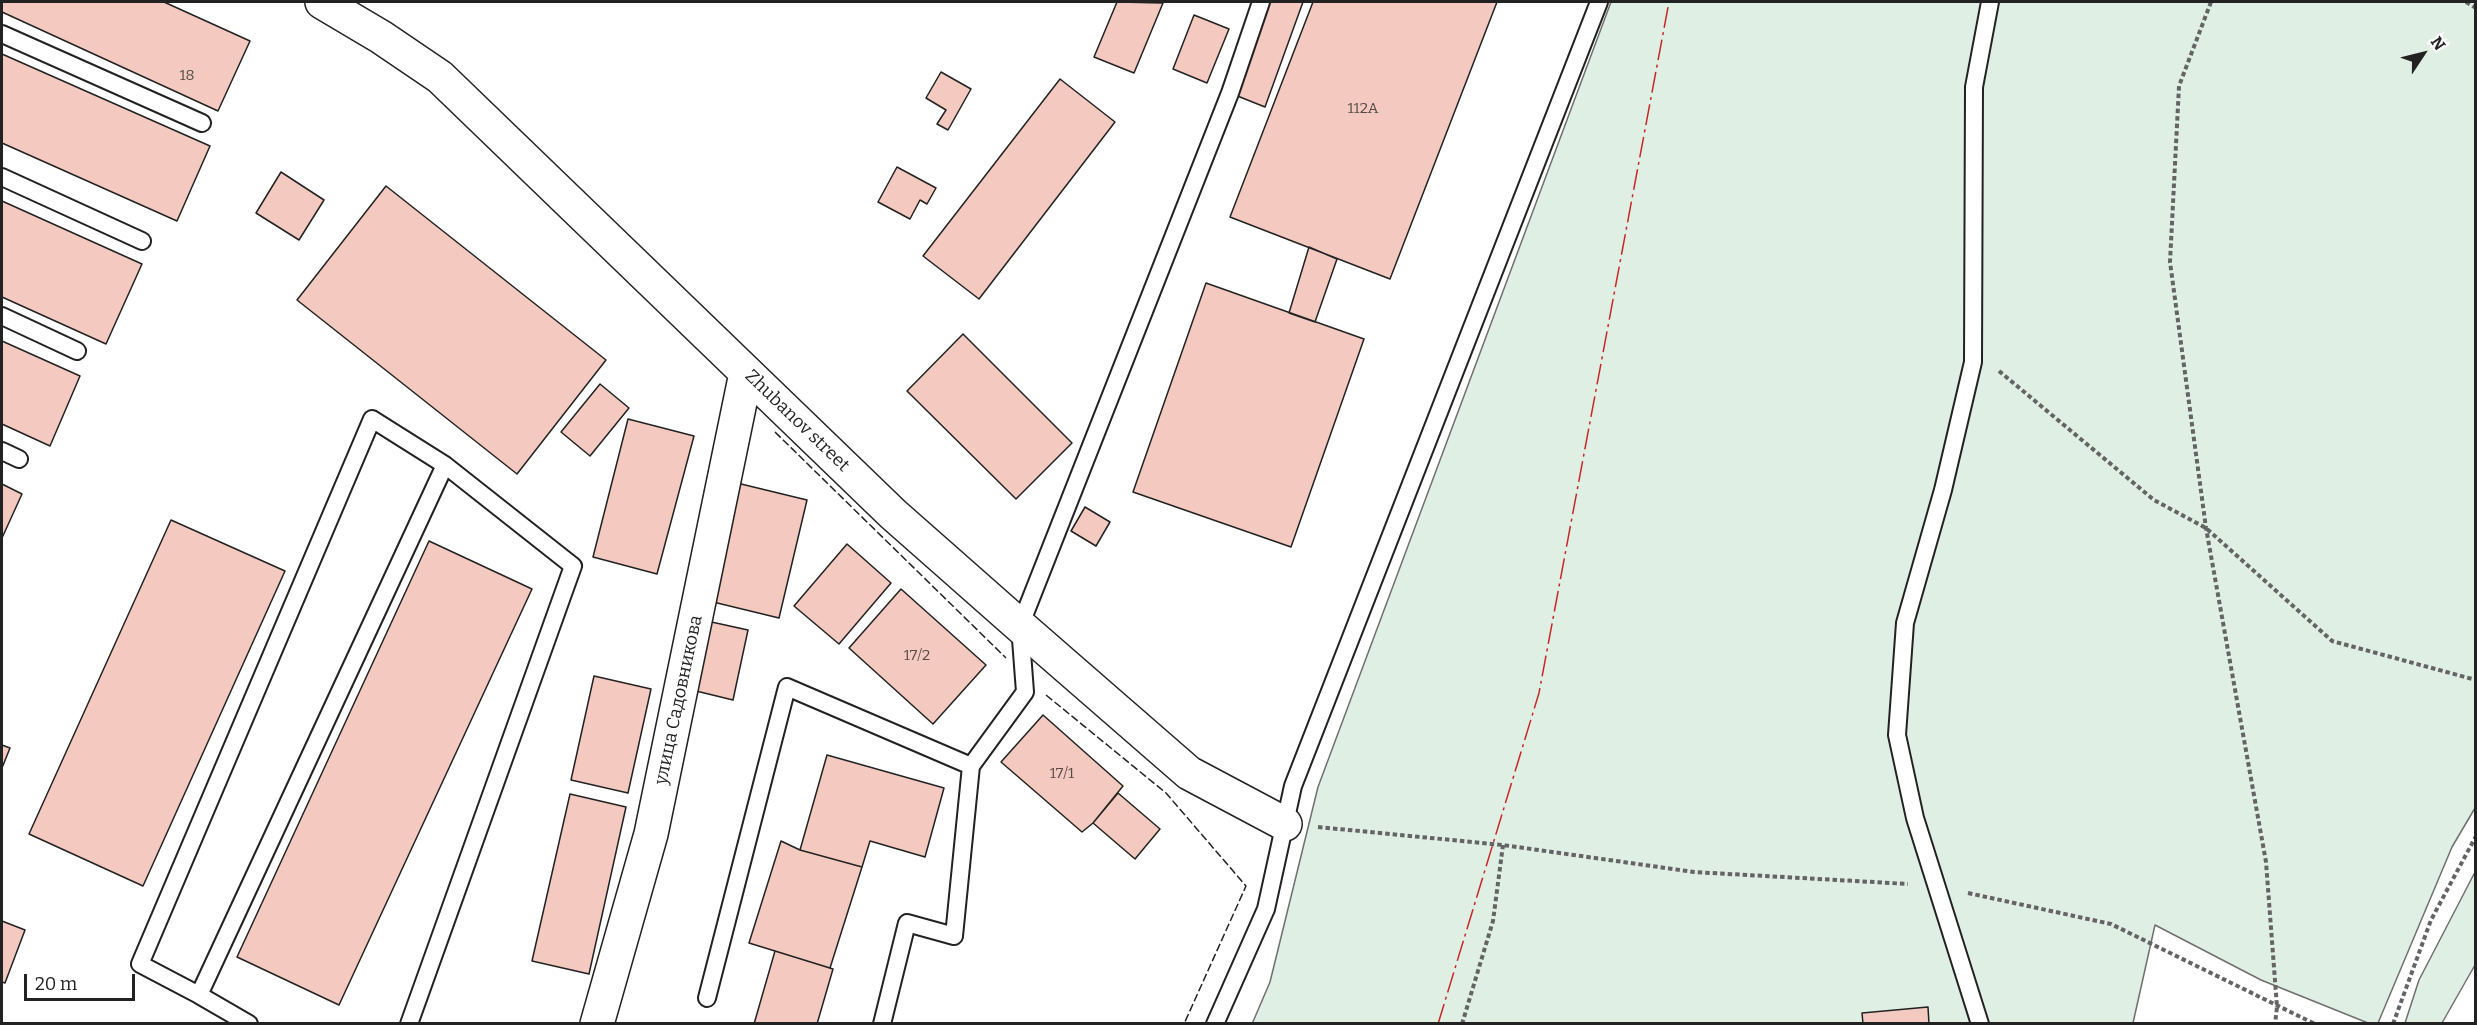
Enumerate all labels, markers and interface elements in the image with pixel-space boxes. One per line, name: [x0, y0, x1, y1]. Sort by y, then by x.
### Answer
north arrow: [2393, 24, 2453, 84]
text: N: [2427, 33, 2449, 54]
house number: 18: [179, 67, 195, 85]
house number: 112А: [1348, 100, 1378, 118]
street label: Zhubanov street: [740, 366, 854, 476]
street label: улица Садовникова: [650, 613, 708, 787]
house number: 17/2: [904, 647, 930, 665]
house number: 17/1: [1050, 765, 1074, 783]
scale bar: [27, 962, 138, 1000]
text: 20 m: [35, 973, 77, 995]

